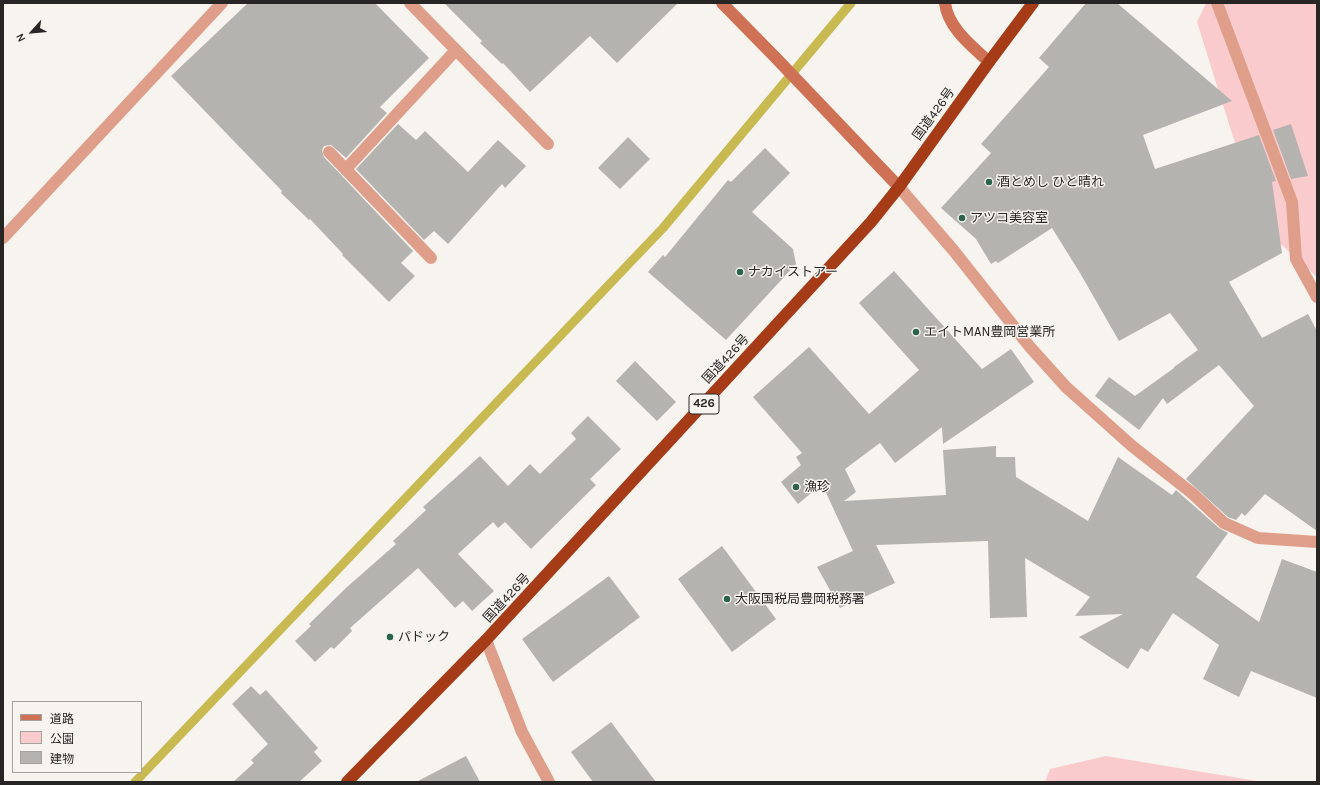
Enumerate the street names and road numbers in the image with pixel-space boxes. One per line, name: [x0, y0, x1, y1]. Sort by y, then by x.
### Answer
street label: 国道426号: [910, 85, 958, 143]
street label: 国道426号: [699, 331, 753, 387]
road number: 426: [689, 394, 719, 414]
street label: 国道426号: [480, 570, 534, 626]

